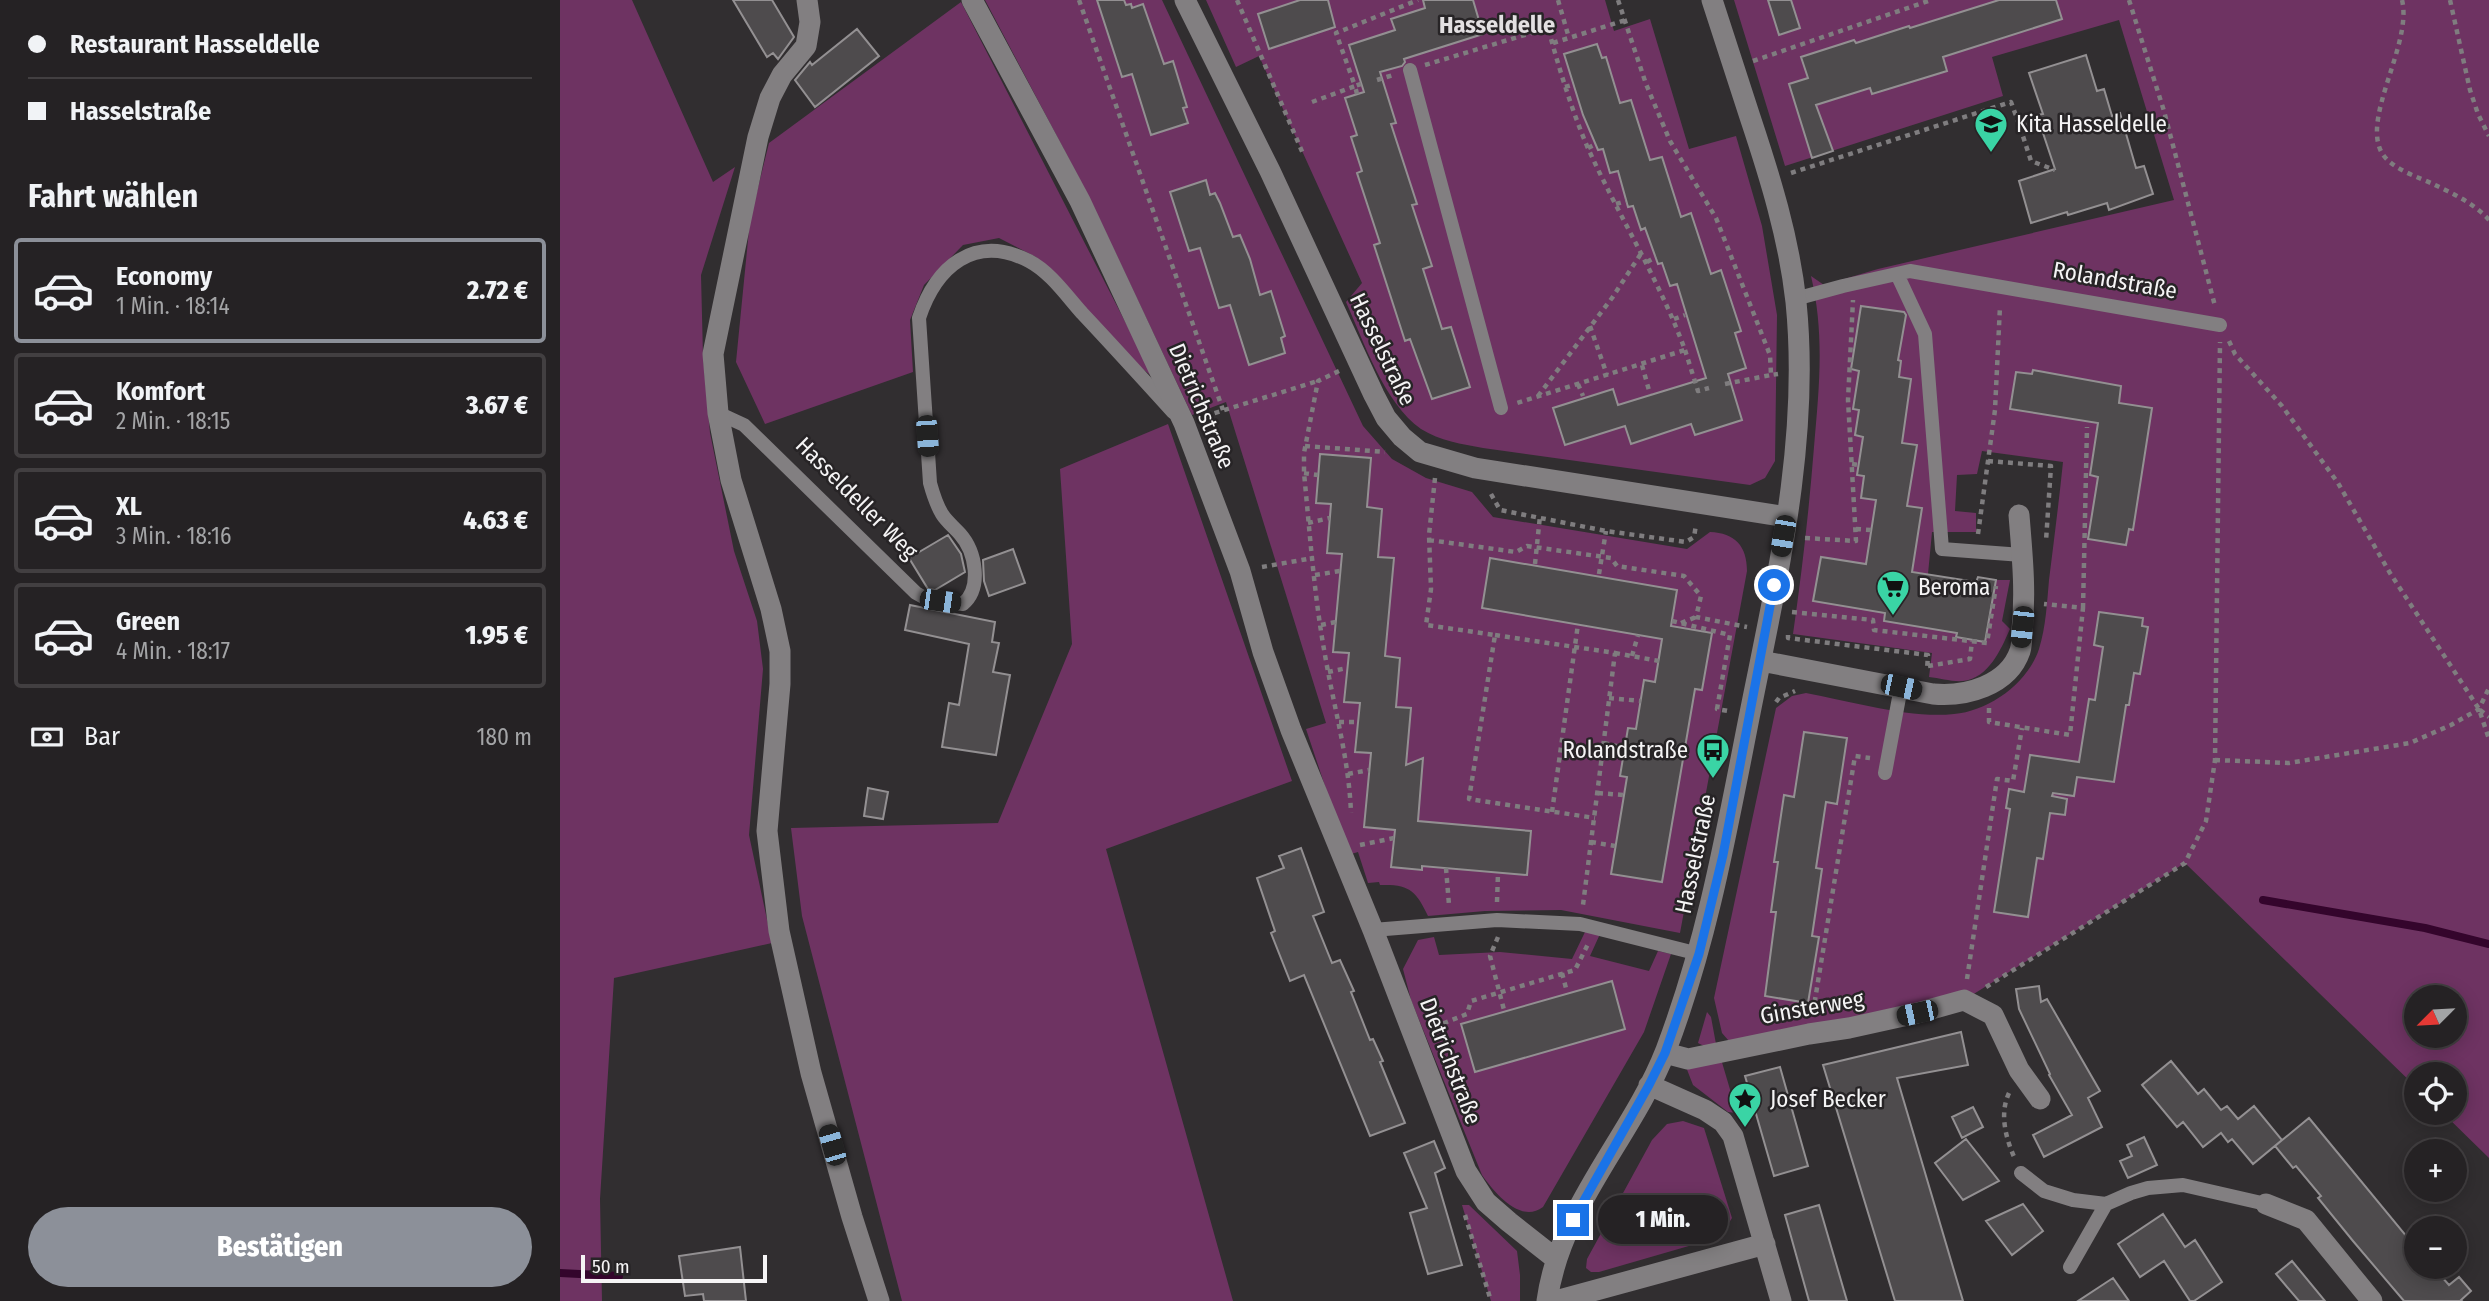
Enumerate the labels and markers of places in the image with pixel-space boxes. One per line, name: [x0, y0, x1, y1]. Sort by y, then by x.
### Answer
school or university icon: Kita Hasseldelle: [1972, 105, 2010, 154]
place label: Kita Hasseldelle: [2016, 110, 2167, 138]
supermarket icon: Beroma: [1874, 568, 1912, 617]
place label: Beroma: [1918, 573, 1990, 601]
bus stop icon: Rolandstraße: [1694, 731, 1732, 780]
place label: Rolandstraße: [1562, 736, 1688, 764]
place icon: Josef Becker: [1726, 1080, 1764, 1129]
place label: Josef Becker: [1770, 1085, 1886, 1113]

